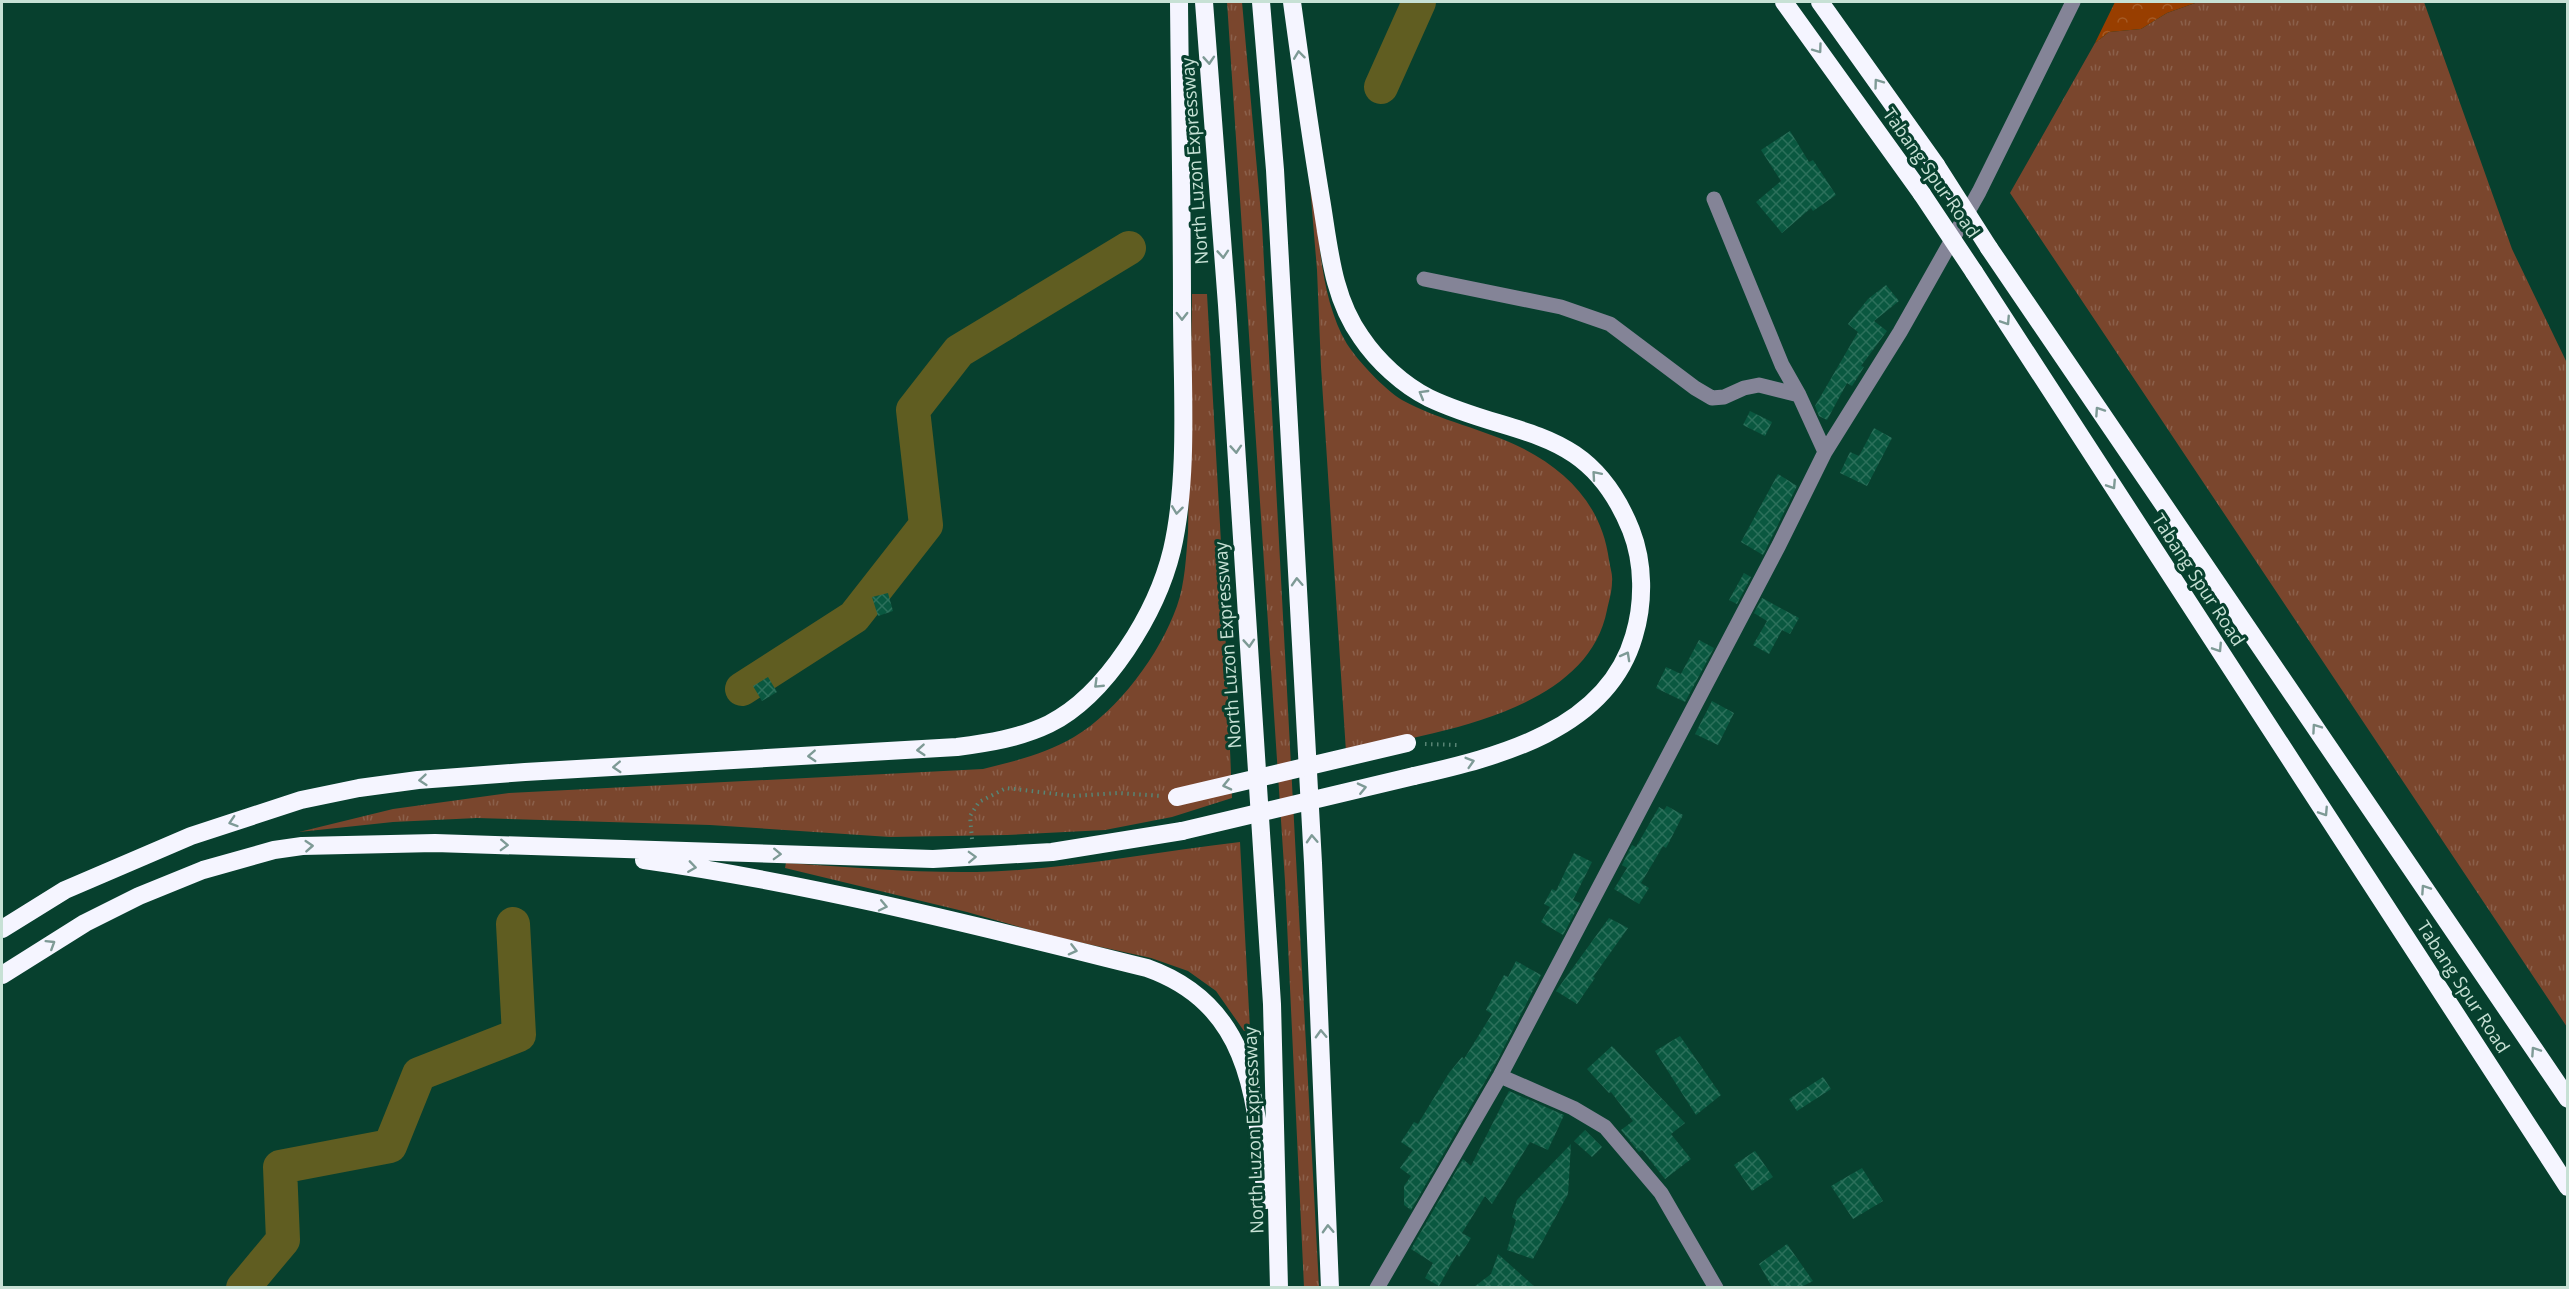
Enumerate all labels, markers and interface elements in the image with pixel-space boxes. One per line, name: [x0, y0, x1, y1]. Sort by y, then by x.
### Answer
one-way arrow: [1811, 42, 1822, 53]
one-way arrow: [1293, 51, 1306, 60]
one-way arrow: [1202, 55, 1215, 64]
street label: North Luzon Expressway: [1175, 56, 1213, 265]
one-way arrow: [1874, 78, 1885, 89]
street label: Tabang Spur Road: [1878, 103, 1986, 242]
one-way arrow: [1217, 250, 1230, 259]
one-way arrow: [1176, 311, 1188, 320]
one-way arrow: [1998, 315, 2010, 325]
one-way arrow: [1418, 389, 1429, 401]
one-way arrow: [2095, 407, 2106, 418]
one-way arrow: [1230, 444, 1243, 453]
one-way arrow: [1593, 471, 1604, 482]
one-way arrow: [2104, 479, 2116, 489]
one-way arrow: [1171, 506, 1184, 515]
street label: Tabang Spur Road: [2147, 509, 2251, 650]
street label: North Luzon Expressway: [1208, 540, 1246, 749]
one-way arrow: [1291, 577, 1304, 586]
one-way arrow: [1242, 639, 1255, 648]
one-way arrow: [2211, 642, 2222, 653]
one-way arrow: [1619, 652, 1630, 662]
one-way arrow: [1094, 677, 1104, 688]
one-way arrow: [2312, 724, 2323, 735]
one-way arrow: [916, 744, 925, 757]
one-way arrow: [807, 750, 816, 763]
one-way arrow: [1465, 757, 1475, 769]
one-way arrow: [613, 760, 622, 773]
one-way arrow: [418, 773, 427, 786]
one-way arrow: [1223, 778, 1233, 791]
one-way arrow: [1357, 783, 1367, 796]
one-way arrow: [2317, 805, 2328, 816]
one-way arrow: [228, 814, 239, 827]
one-way arrow: [1305, 835, 1318, 844]
one-way arrow: [500, 839, 509, 852]
one-way arrow: [305, 840, 314, 853]
one-way arrow: [772, 848, 781, 860]
one-way arrow: [967, 851, 976, 864]
one-way arrow: [687, 860, 696, 872]
one-way arrow: [2421, 885, 2432, 896]
one-way arrow: [877, 899, 887, 912]
street label: Tabang Spur Road: [2412, 916, 2516, 1057]
one-way arrow: [45, 940, 55, 952]
one-way arrow: [1067, 943, 1077, 956]
street label: North Luzon Expressway: [1237, 1025, 1269, 1234]
one-way arrow: [1315, 1030, 1328, 1039]
one-way arrow: [2531, 1046, 2542, 1057]
one-way arrow: [1322, 1225, 1334, 1234]

